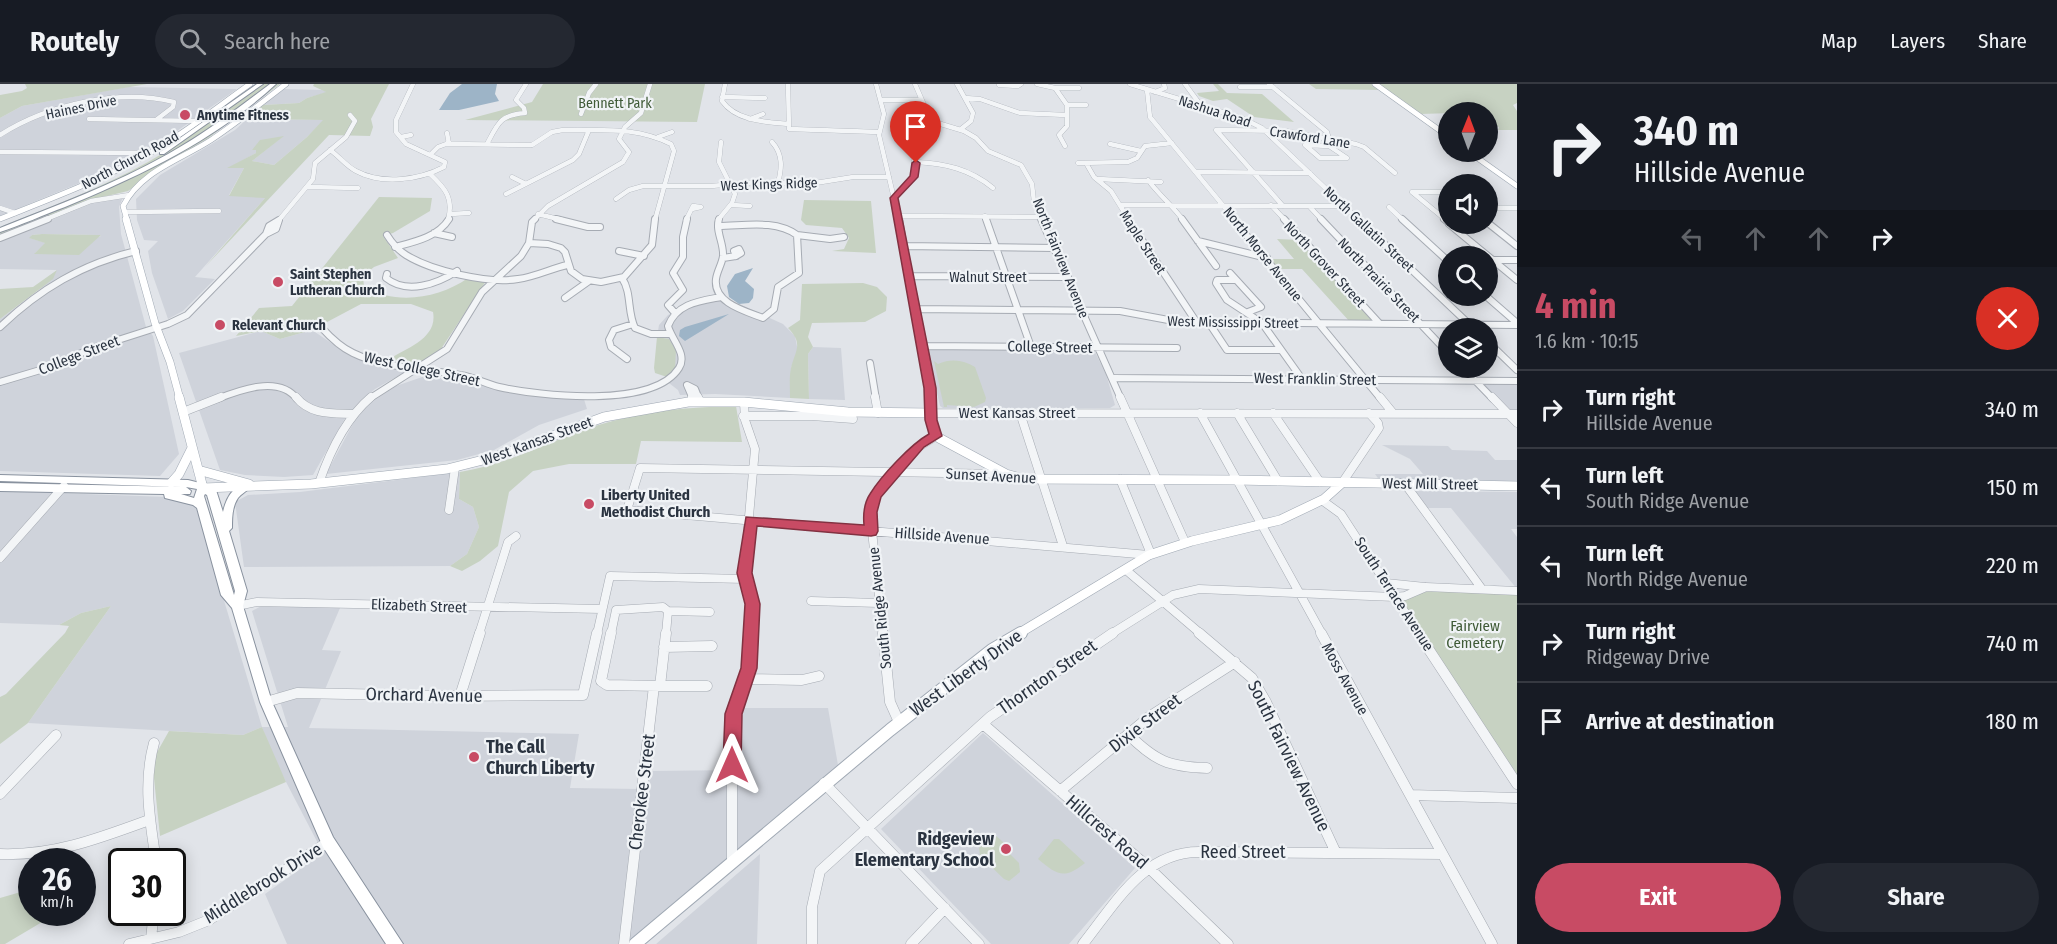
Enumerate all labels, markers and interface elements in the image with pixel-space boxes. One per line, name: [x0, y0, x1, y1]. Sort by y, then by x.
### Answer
search box: [155, 14, 575, 68]
text: Routely: [30, 25, 119, 58]
icon: search: [176, 25, 209, 58]
text: Search here: [224, 28, 330, 55]
text: Map: [1821, 28, 1857, 54]
text: Layers: [1890, 28, 1945, 54]
text: Share: [1978, 28, 2027, 54]
street label: Haines Drive: [44, 92, 118, 123]
street label: Nashua Road: [1176, 92, 1253, 131]
park label: Bennett Park: [578, 95, 652, 112]
pin: [890, 101, 941, 163]
north arrow: [1438, 102, 1498, 162]
map controls: [1438, 102, 1498, 378]
text: 340 m: [1634, 106, 1739, 156]
place label: Anytime Fitness: [196, 107, 289, 124]
marker: Anytime Fitness: [178, 108, 192, 122]
icon: right: [1535, 108, 1613, 186]
icon: arrive: [899, 110, 932, 143]
street label: Crawford Lane: [1268, 123, 1352, 152]
street label: North Church Road: [79, 128, 182, 193]
text: Hillside Avenue: [1634, 157, 1805, 189]
street label: West Kings Ridge: [720, 174, 818, 195]
button: sound: [1438, 174, 1498, 234]
street label: North Gallatin Street: [1320, 183, 1418, 276]
street label: North Fairview Avenue: [1029, 196, 1092, 321]
street label: North Morse Avenue: [1219, 204, 1306, 305]
street label: Maple Street: [1116, 207, 1170, 278]
street label: North Grover Street: [1280, 218, 1369, 311]
icon: left: [1676, 222, 1709, 255]
icon: ahead: [1739, 222, 1772, 255]
icon: ahead: [1802, 222, 1835, 255]
icon: right: [1865, 222, 1898, 255]
street label: North Prairie Street: [1334, 235, 1424, 326]
button: search: [1438, 246, 1498, 306]
place label: Saint Stephen Lutheran Church: [290, 266, 385, 299]
street label: Walnut Street: [949, 269, 1027, 286]
marker: Saint Stephen Lutheran Church: [271, 275, 285, 289]
text: 4 min: [1535, 284, 1617, 328]
button: close: [1976, 287, 2039, 350]
street label: West Mississippi Street: [1167, 313, 1299, 332]
place label: Relevant Church: [232, 317, 326, 334]
marker: Relevant Church: [213, 318, 227, 332]
button: layers: [1438, 318, 1498, 378]
text: 1.6 km · 10:15: [1535, 329, 1638, 353]
street label: College Street: [36, 331, 122, 379]
street label: College Street: [1007, 337, 1093, 357]
street label: West College Street: [362, 348, 482, 390]
street label: West Franklin Street: [1254, 369, 1376, 389]
text: Turn right: [1586, 384, 1675, 411]
icon: right: [1535, 393, 1568, 426]
text: 340 m: [1985, 396, 2039, 423]
street label: West Kansas Street: [959, 404, 1075, 422]
text: Hillside Avenue: [1586, 411, 1713, 435]
street label: West Kansas Street: [479, 413, 595, 469]
text: Turn left: [1586, 462, 1664, 489]
street label: Sunset Avenue: [945, 465, 1037, 487]
icon: left: [1535, 471, 1568, 504]
street label: West Mill Street: [1382, 474, 1478, 494]
text: 150 m: [1987, 474, 2039, 501]
place label: Liberty United Methodist Church: [601, 486, 711, 521]
text: South Ridge Avenue: [1586, 489, 1749, 513]
marker: Liberty United Methodist Church: [582, 497, 596, 511]
street label: Hillside Avenue: [894, 524, 990, 548]
street label: South Terrace Avenue: [1350, 534, 1438, 654]
text: Turn left: [1586, 540, 1664, 567]
street label: South Ridge Avenue: [865, 546, 895, 670]
icon: left: [1535, 549, 1568, 582]
text: 220 m: [1986, 552, 2039, 579]
text: North Ridge Avenue: [1586, 567, 1748, 591]
street label: Elizabeth Street: [371, 595, 468, 617]
park label: Fairview Cemetery: [1446, 617, 1504, 652]
text: Turn right: [1586, 618, 1675, 645]
street label: West Liberty Drive: [906, 625, 1027, 721]
icon: right: [1535, 627, 1568, 660]
text: 740 m: [1987, 630, 2039, 657]
street label: Thornton Street: [993, 635, 1101, 719]
street label: Moss Avenue: [1318, 640, 1372, 718]
text: Ridgeway Drive: [1586, 645, 1710, 669]
street label: South Fairview Avenue: [1243, 677, 1335, 835]
street label: Orchard Avenue: [365, 683, 483, 707]
street label: Dixie Street: [1105, 689, 1186, 757]
icon: arrive: [1535, 705, 1568, 738]
text: Arrive at destination: [1586, 708, 1774, 735]
text: 180 m: [1986, 708, 2039, 735]
street label: Cherokee Street: [624, 732, 660, 851]
position arrow: [700, 733, 764, 797]
place label: The Call Church Liberty: [486, 736, 595, 779]
marker: The Call Church Liberty: [467, 750, 481, 764]
street label: Hillcrest Road: [1061, 790, 1153, 874]
place label: Ridgeview Elementary School: [855, 828, 995, 871]
street label: Middlebrook Drive: [200, 838, 326, 928]
street label: Reed Street: [1200, 841, 1286, 863]
marker: Ridgeview Elementary School: [999, 842, 1013, 856]
speed limit sign: 30: [108, 848, 186, 926]
text: 26: [42, 862, 72, 898]
button: Exit: [1535, 863, 1781, 932]
button: Share: [1793, 863, 2039, 932]
text: km/h: [40, 893, 74, 911]

